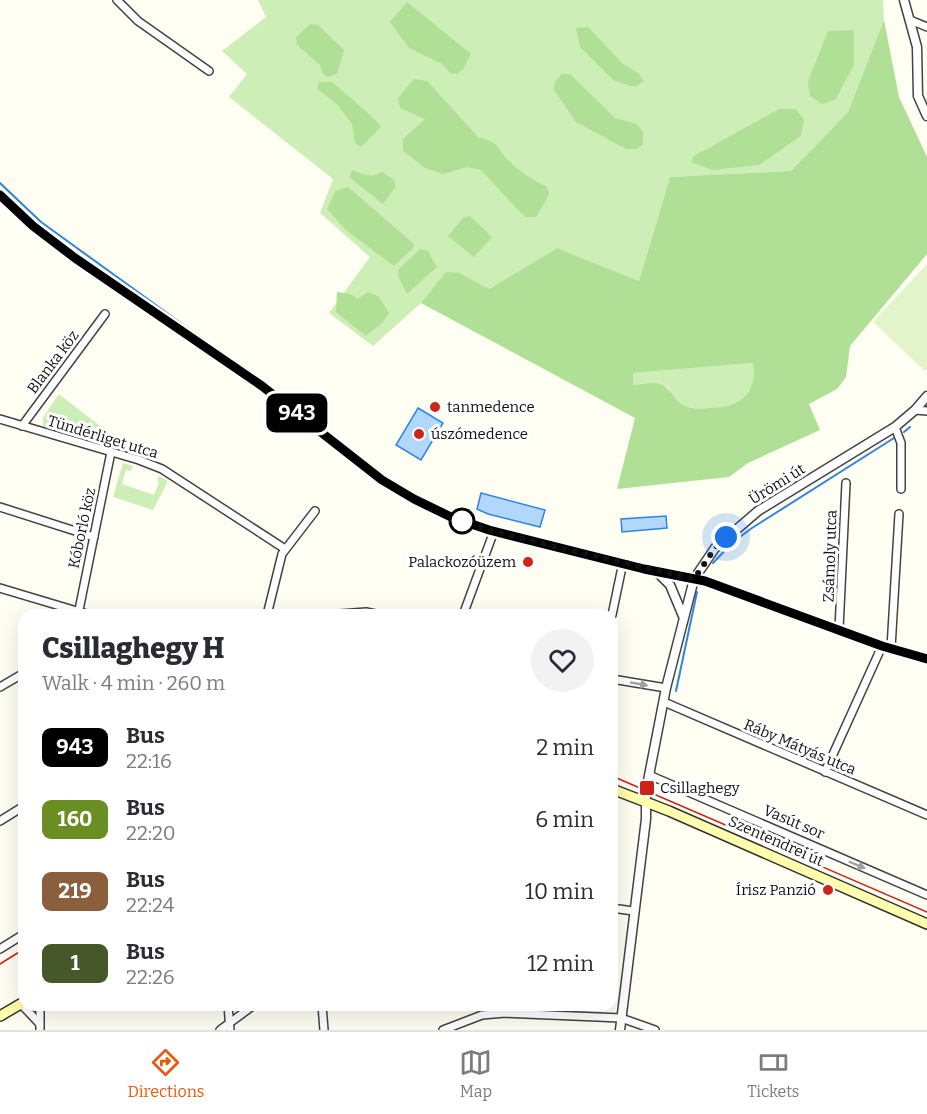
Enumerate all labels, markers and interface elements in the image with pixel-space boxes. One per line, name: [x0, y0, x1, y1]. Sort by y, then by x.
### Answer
street label: Blanka köz: [23, 327, 83, 397]
line badge: 943: [262, 394, 332, 432]
place label: tanmedence: [447, 398, 535, 416]
text: 943: [278, 400, 316, 426]
marker: tanmedence: [428, 400, 442, 414]
street label: Tündérliget utca: [46, 412, 160, 462]
place label: úszómedence: [431, 425, 528, 443]
marker: úszómedence: [412, 427, 426, 441]
street label: Ürömi út: [746, 459, 809, 508]
street label: Kóborló köz: [65, 486, 99, 570]
unlabelled marker: [449, 508, 475, 534]
street label: Zsámoly utca: [819, 509, 841, 603]
your location: [711, 522, 741, 552]
place label: Palackozóüzem: [408, 553, 517, 571]
marker: Palackozóüzem: [521, 555, 535, 569]
button: heart: [531, 629, 594, 692]
text: Csillaghegy H: [42, 632, 225, 665]
text: Walk · 4 min · 260 m: [42, 671, 225, 695]
one-way arrow: [630, 679, 649, 688]
street label: Ráby Mátyás utca: [741, 715, 859, 779]
text: Bus: [126, 722, 165, 749]
text: 943: [56, 734, 94, 760]
text: 2 min: [536, 734, 594, 761]
text: 22:16: [126, 749, 172, 773]
marker: Csillaghegy: [638, 779, 656, 797]
place label: Csillaghegy: [660, 779, 740, 797]
text: Bus: [126, 794, 165, 821]
street label: Vasút sor: [761, 801, 828, 843]
text: 160: [58, 806, 92, 832]
text: 6 min: [535, 806, 594, 833]
street label: Szentendrei út: [726, 812, 827, 870]
text: 22:20: [126, 821, 176, 845]
one-way arrow: [849, 860, 866, 869]
text: Bus: [126, 866, 165, 893]
text: 219: [58, 878, 92, 904]
text: 10 min: [525, 878, 594, 905]
place label: Írisz Panzió: [736, 881, 816, 899]
marker: Írisz Panzió: [821, 883, 835, 897]
text: 22:24: [126, 893, 175, 917]
text: Bus: [126, 938, 165, 965]
text: 1: [70, 950, 80, 976]
text: 12 min: [527, 950, 594, 977]
text: 22:26: [126, 965, 175, 989]
tab: Directions: [127, 1046, 204, 1101]
tab: Map: [459, 1046, 492, 1101]
tab: Tickets: [747, 1046, 800, 1101]

